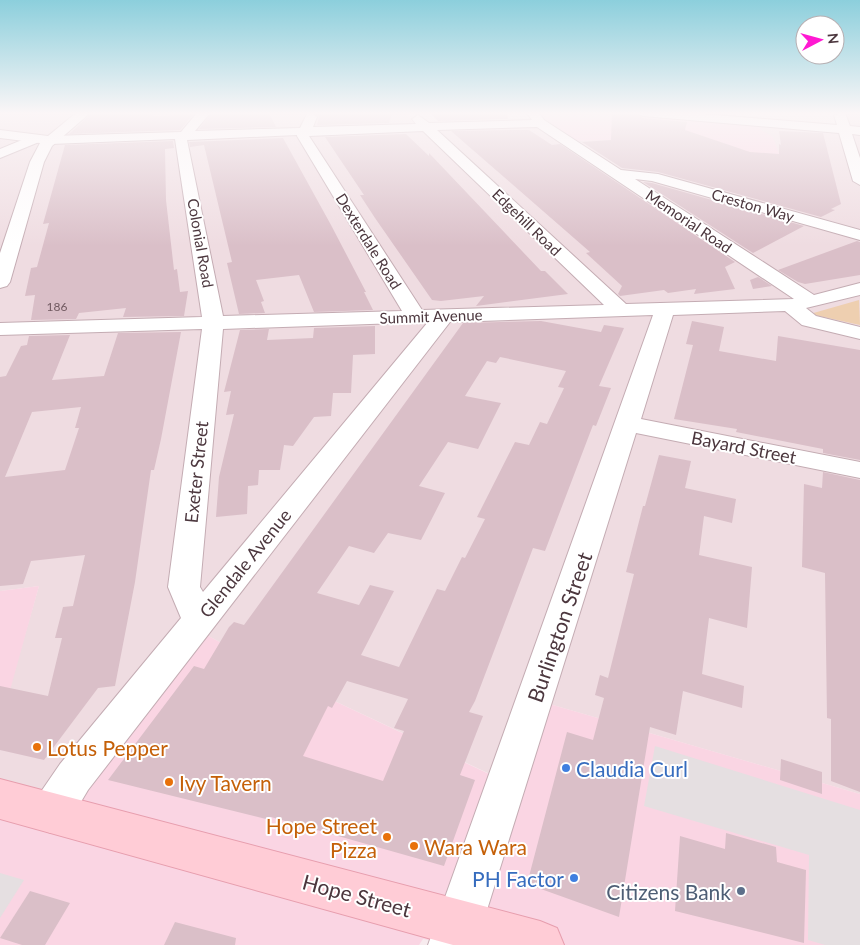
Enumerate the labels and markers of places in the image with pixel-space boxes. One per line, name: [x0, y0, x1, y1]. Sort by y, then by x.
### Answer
place label: Lotus Pepper: [47, 735, 168, 760]
marker: Lotus Pepper: [31, 741, 43, 753]
place label: Claudia Curl: [576, 756, 688, 781]
marker: Claudia Curl: [560, 762, 572, 774]
place label: Ivy Tavern: [179, 770, 272, 795]
marker: Ivy Tavern: [163, 776, 175, 788]
place label: Hope Street Pizza: [266, 813, 377, 862]
marker: Hope Street Pizza: [381, 831, 393, 843]
place label: Wara Wara: [424, 834, 527, 859]
marker: Wara Wara: [408, 840, 420, 852]
place label: PH Factor: [472, 866, 564, 891]
marker: PH Factor: [568, 872, 580, 884]
place label: Citizens Bank: [606, 879, 731, 904]
marker: Citizens Bank: [735, 885, 747, 897]

